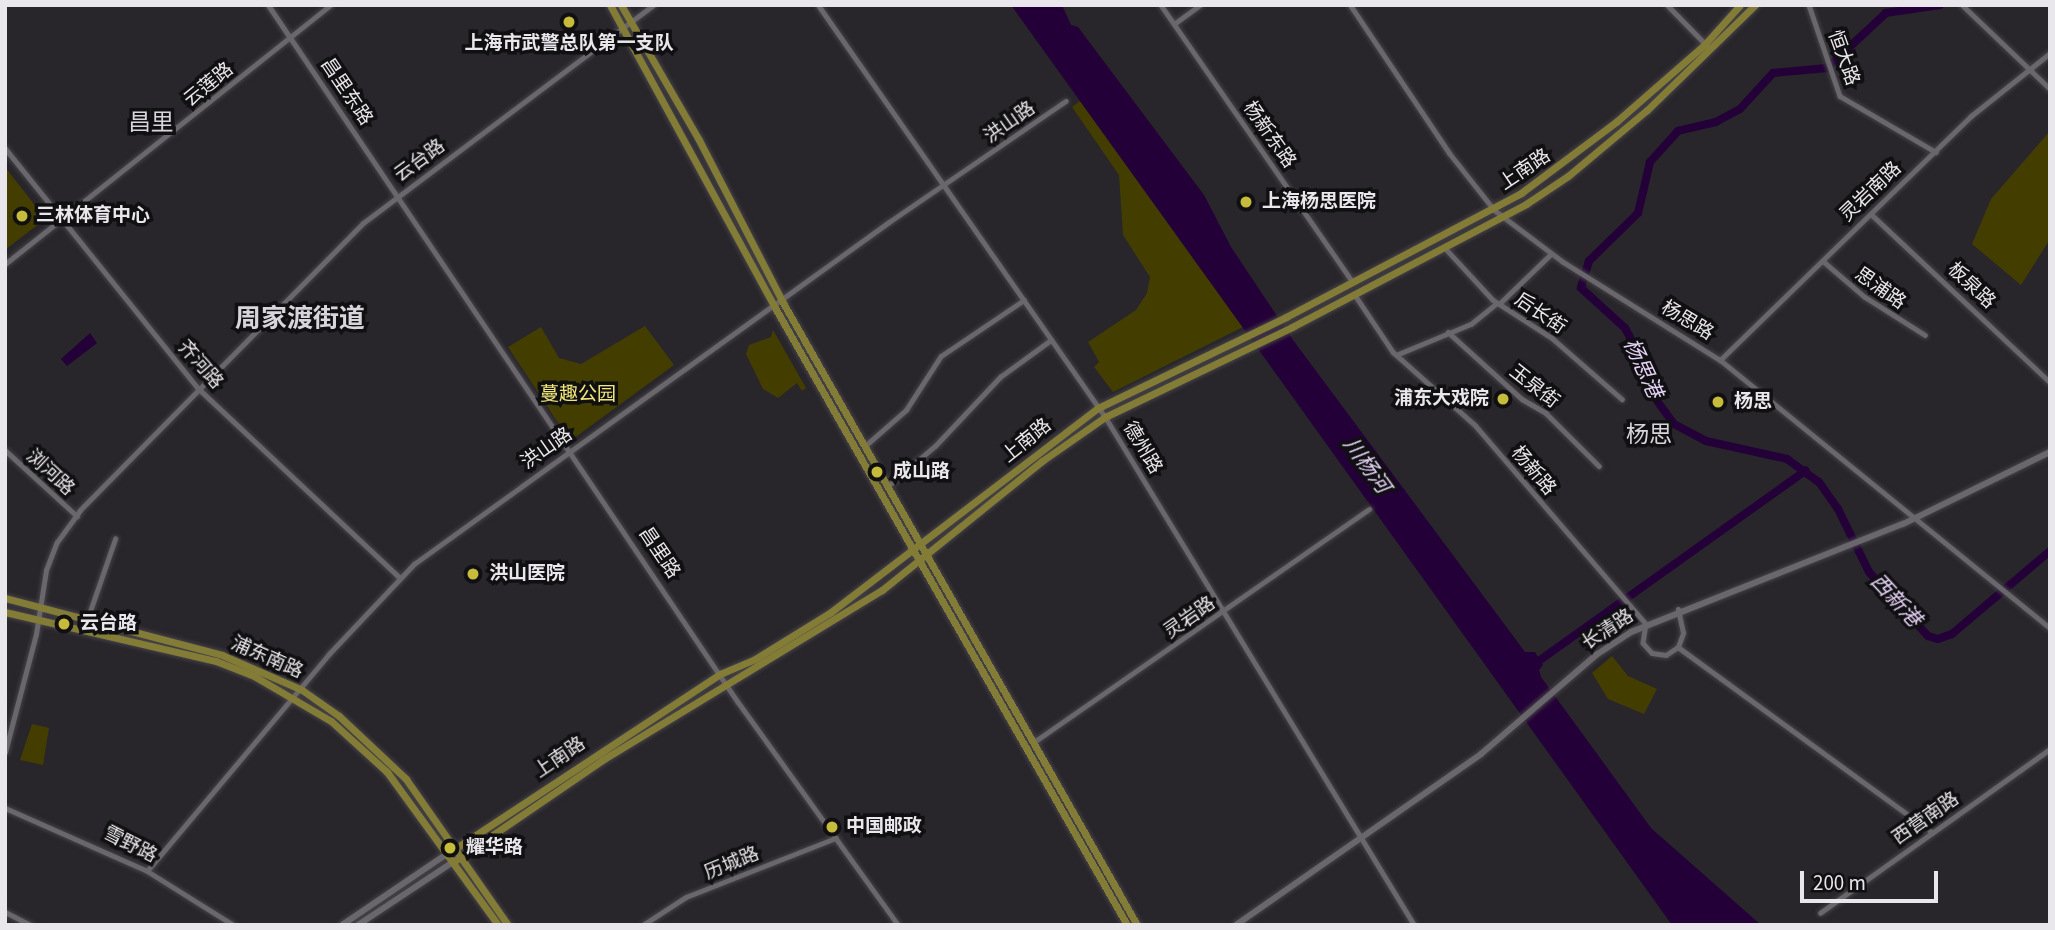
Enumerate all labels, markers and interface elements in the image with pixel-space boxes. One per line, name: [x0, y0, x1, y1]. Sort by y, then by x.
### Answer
marker: 上海市武警总队第一支队: [561, 14, 577, 30]
street label: 恒大路: [1823, 27, 1863, 89]
place label: 上海市武警总队第一支队: [465, 33, 673, 55]
street label: 昌里东路: [315, 54, 377, 130]
street label: 云莲路: [180, 58, 238, 112]
street label: 洪山路: [980, 97, 1040, 149]
street label: 杨新东路: [1238, 97, 1300, 173]
district label: 昌里: [128, 109, 174, 137]
street label: 云台路: [390, 135, 450, 187]
street label: 上南路: [1495, 145, 1555, 195]
street label: 灵岩南路: [1836, 157, 1906, 227]
place label: 上海杨思医院: [1262, 191, 1376, 213]
marker: 上海杨思医院: [1236, 192, 1256, 212]
place label: 三林体育中心: [36, 205, 150, 227]
marker: 三林体育中心: [14, 208, 30, 224]
street label: 板泉路: [1942, 258, 2000, 314]
street label: 思浦路: [1850, 263, 1910, 315]
street label: 后长街: [1510, 289, 1570, 339]
street label: 杨思路: [1657, 297, 1717, 345]
district label: 周家渡街道: [235, 303, 365, 335]
water label: 杨思港: [1618, 334, 1668, 402]
street label: 齐河路: [173, 336, 227, 394]
street label: 玉泉街: [1505, 360, 1563, 414]
park label: 蔓趣公园: [540, 384, 616, 406]
place label: 浦东大戏院: [1394, 388, 1489, 410]
marker: 浦东大戏院: [1495, 391, 1511, 407]
place label: 杨思: [1734, 391, 1772, 413]
marker: 杨思: [1708, 392, 1728, 412]
street label: 上南路: [998, 414, 1056, 468]
street label: 德州路: [1118, 418, 1166, 478]
district label: 杨思: [1626, 421, 1672, 449]
street label: 洪山路: [517, 423, 577, 475]
water label: 川杨河: [1338, 432, 1396, 498]
street label: 杨新路: [1506, 442, 1560, 500]
street label: 浏河路: [21, 445, 79, 501]
place label: 成山路: [893, 461, 950, 483]
marker: 成山路: [867, 462, 887, 482]
street label: 昌里路: [634, 523, 684, 583]
place label: 洪山医院: [489, 563, 565, 585]
marker: 洪山医院: [463, 564, 483, 584]
water label: 西新港: [1865, 568, 1927, 632]
street label: 灵岩路: [1160, 592, 1220, 644]
street label: 长清路: [1578, 605, 1638, 655]
place label: 云台路: [80, 613, 137, 635]
marker: 云台路: [54, 614, 74, 634]
street label: 浦东南路: [228, 632, 306, 684]
street label: 上南路: [530, 733, 590, 783]
street label: 西营南路: [1888, 788, 1964, 850]
place label: 中国邮政: [846, 816, 922, 838]
marker: 中国邮政: [824, 819, 840, 835]
street label: 雪野路: [99, 822, 161, 868]
place label: 耀华路: [466, 837, 523, 859]
marker: 耀华路: [440, 838, 460, 858]
street label: 历城路: [701, 843, 763, 885]
scale bar: [1803, 856, 1941, 900]
text: 200 m: [1813, 868, 1866, 898]

